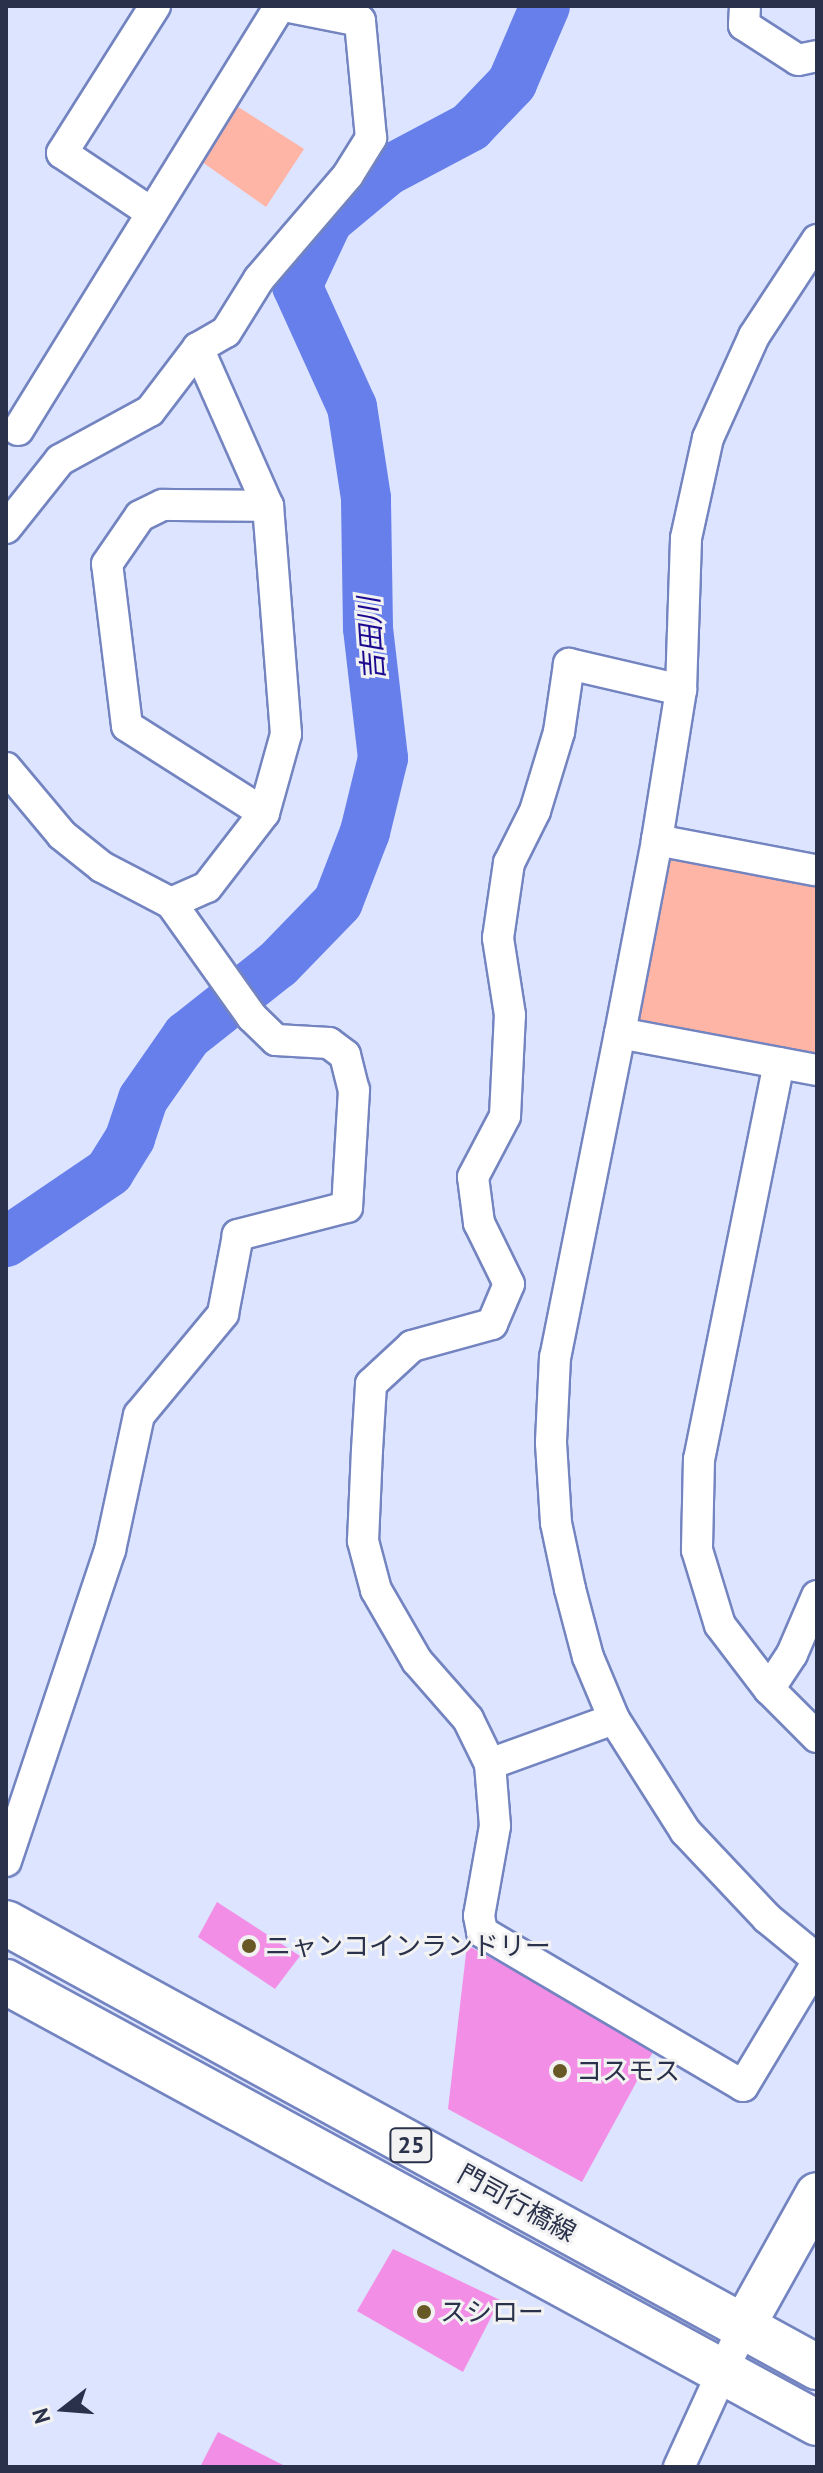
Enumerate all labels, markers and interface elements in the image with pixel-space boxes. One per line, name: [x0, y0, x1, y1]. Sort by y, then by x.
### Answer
water label: 吉田川: [351, 596, 391, 682]
place label: ニャンコインランドリー: [265, 1930, 551, 1962]
marker: ニャンコインランドリー: [240, 1937, 258, 1955]
place label: コスモス: [576, 2055, 680, 2087]
marker: コスモス: [551, 2062, 569, 2080]
road number: 25: [389, 2125, 433, 2165]
street label: 門司行橋線: [453, 2158, 581, 2248]
place label: スシロー: [440, 2296, 544, 2328]
marker: スシロー: [415, 2303, 433, 2321]
north arrow: [24, 2369, 104, 2449]
text: N: [26, 2405, 57, 2427]

